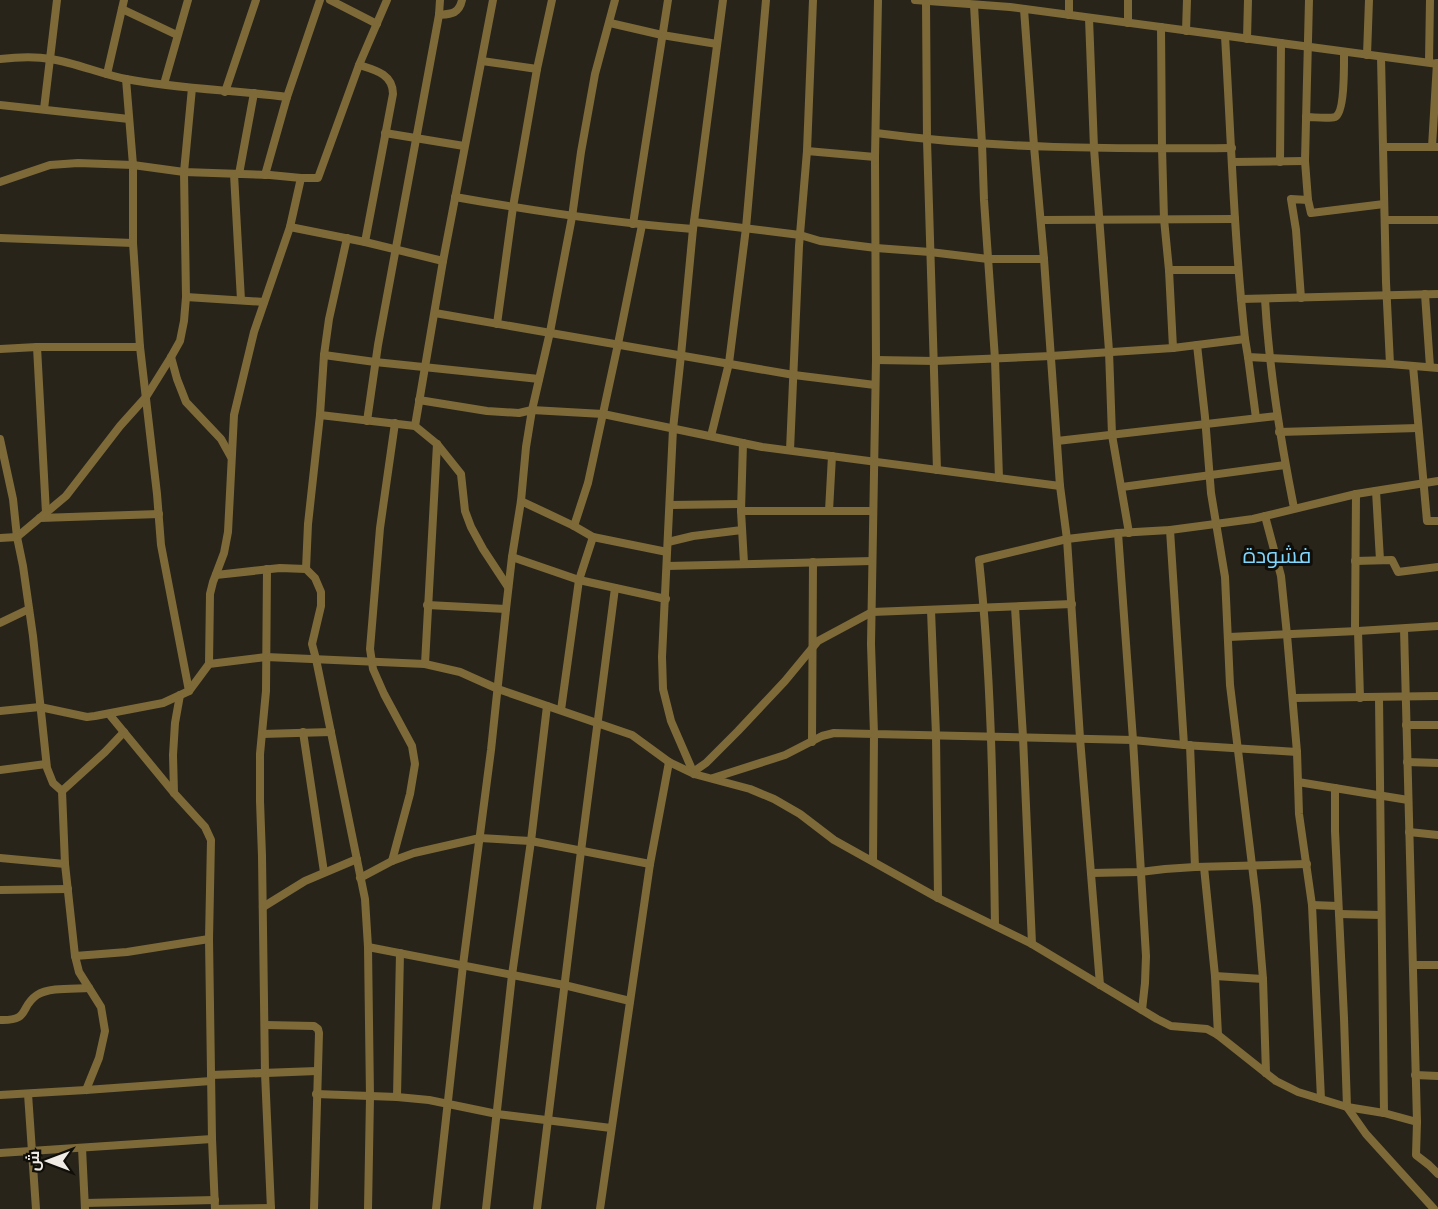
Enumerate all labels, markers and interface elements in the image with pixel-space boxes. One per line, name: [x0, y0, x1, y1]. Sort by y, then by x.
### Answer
district label: فشودة: [1243, 540, 1311, 571]
north arrow: [18, 1131, 78, 1191]
text: ش: [22, 1151, 45, 1171]

